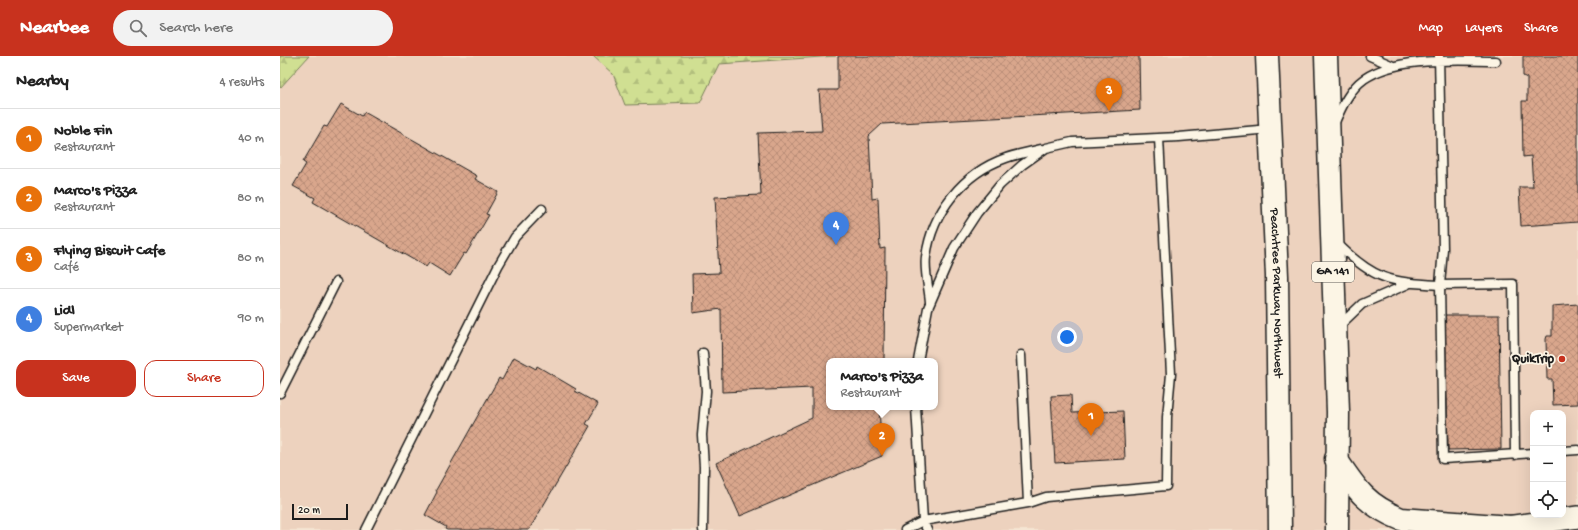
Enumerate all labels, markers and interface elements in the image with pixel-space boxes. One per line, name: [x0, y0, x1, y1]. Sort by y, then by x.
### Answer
search box: [113, 10, 393, 46]
text: Nearbee: [20, 17, 89, 40]
icon: search: [127, 17, 149, 39]
text: Search here: [159, 19, 233, 37]
text: Map: [1419, 20, 1443, 37]
text: Layers: [1465, 20, 1502, 37]
text: Share: [1524, 20, 1558, 37]
text: Nearby: [16, 72, 69, 92]
text: 4 results: [220, 75, 264, 90]
pin: 3: [1096, 78, 1122, 111]
text: Noble Fin: [54, 122, 112, 140]
text: 1: [26, 131, 32, 146]
text: 40 m: [238, 131, 264, 146]
text: Restaurant: [54, 140, 114, 155]
text: Marco's Pizza: [54, 182, 137, 200]
text: 2: [26, 191, 32, 206]
text: 80 m: [237, 191, 264, 206]
text: Restaurant: [54, 200, 114, 215]
street label: Peachtree Parkway Northwest: [1266, 207, 1286, 379]
pin: 4: [823, 212, 849, 245]
text: Flying Biscuit Cafe: [54, 242, 165, 260]
text: 3: [26, 251, 32, 266]
text: 80 m: [237, 251, 264, 266]
text: Café: [54, 260, 79, 275]
road number: GA 141: [1312, 262, 1354, 282]
text: Lidl: [54, 302, 75, 320]
text: 4: [26, 311, 32, 326]
text: 90 m: [238, 311, 264, 326]
text: Supermarket: [54, 320, 123, 335]
your location: [1057, 327, 1077, 347]
place label: QuikTrip: [1512, 352, 1555, 368]
marker: QuikTrip: [1557, 354, 1567, 364]
popup: [826, 358, 938, 410]
button: Save: [16, 360, 136, 397]
button: Share: [144, 360, 264, 397]
text: Marco's Pizza: [841, 368, 923, 386]
text: Restaurant: [841, 386, 901, 401]
pin: 1: [1078, 403, 1104, 436]
map controls: [1530, 410, 1566, 518]
button: +: [1530, 410, 1566, 446]
pin: 2: [869, 423, 895, 456]
button: −: [1530, 446, 1566, 482]
button: locate: [1530, 482, 1566, 518]
scale bar: [292, 502, 348, 521]
text: 20 m: [298, 505, 320, 517]

